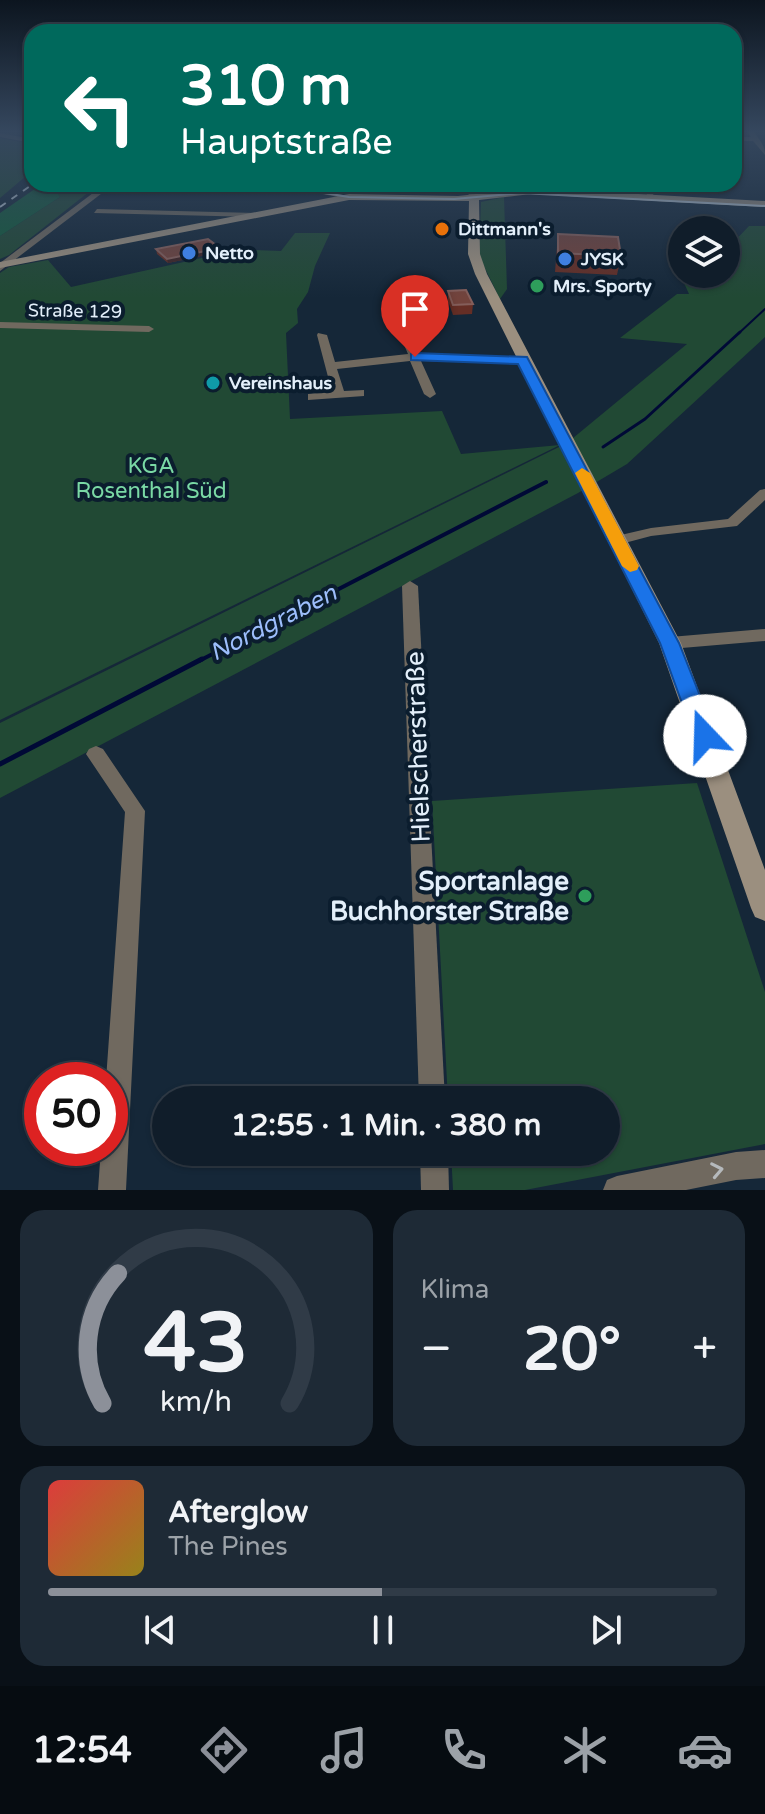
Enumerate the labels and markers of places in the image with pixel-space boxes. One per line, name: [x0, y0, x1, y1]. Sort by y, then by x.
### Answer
place label: Dittmann's: [458, 218, 551, 240]
marker: Dittmann's: [433, 220, 451, 238]
place label: Netto: [205, 242, 254, 264]
marker: Netto: [180, 244, 198, 262]
place label: JYSK: [580, 248, 624, 270]
marker: JYSK: [556, 250, 574, 268]
pin: [381, 275, 449, 357]
place label: Mrs. Sporty: [553, 275, 652, 297]
marker: Mrs. Sporty: [528, 277, 546, 295]
place label: Vereinshaus: [229, 372, 333, 394]
marker: Vereinshaus: [204, 374, 222, 392]
place label: Sportanlage Buchhorster Straße: [330, 866, 569, 927]
marker: Sportanlage Buchhorster Straße: [576, 887, 594, 905]

